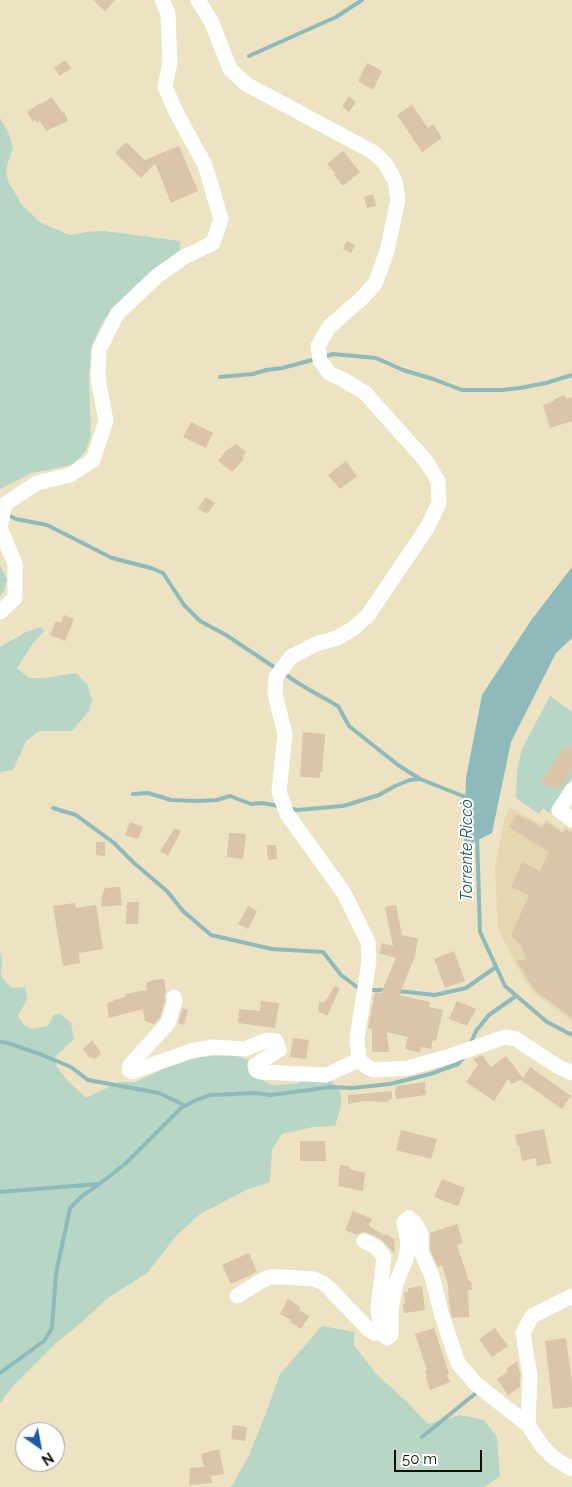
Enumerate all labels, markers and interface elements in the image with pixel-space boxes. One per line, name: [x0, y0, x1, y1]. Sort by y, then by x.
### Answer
water label: Torrente Riccò: [457, 799, 477, 901]
north arrow: [15, 1422, 65, 1472]
scale bar: [397, 1440, 484, 1472]
text: N: [39, 1449, 56, 1468]
text: 50 m: [402, 1450, 437, 1468]

